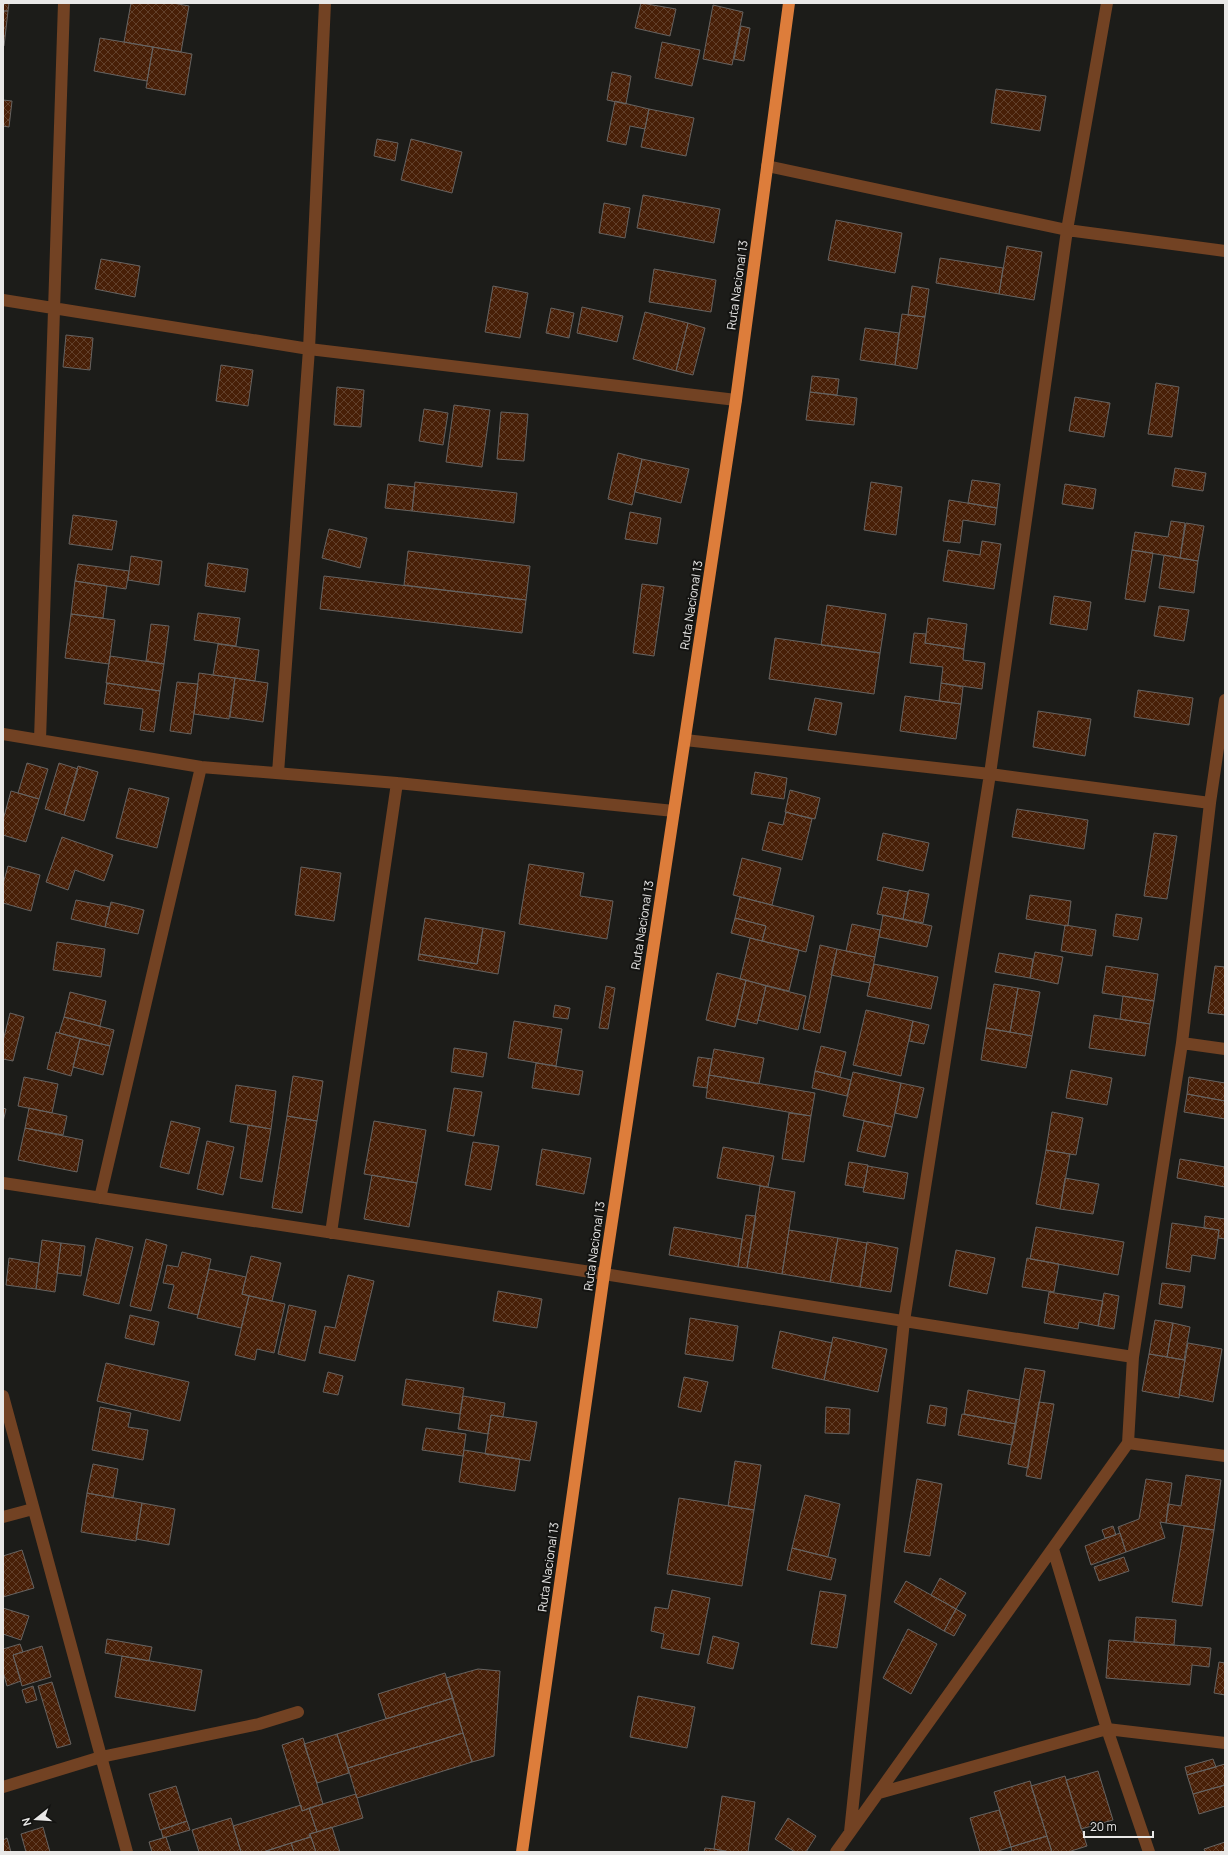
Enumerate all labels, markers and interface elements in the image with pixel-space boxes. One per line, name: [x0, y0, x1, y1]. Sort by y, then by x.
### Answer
street label: Ruta Nacional 13: [722, 239, 752, 331]
street label: Ruta Nacional 13: [676, 559, 706, 651]
street label: Ruta Nacional 13: [627, 879, 657, 971]
street label: Ruta Nacional 13: [579, 1200, 609, 1292]
street label: Ruta Nacional 13: [533, 1521, 563, 1613]
north arrow: [16, 1799, 56, 1839]
scale bar: [1084, 1813, 1153, 1839]
text: N: [18, 1816, 34, 1828]
text: 20 m: [1090, 1818, 1117, 1835]

